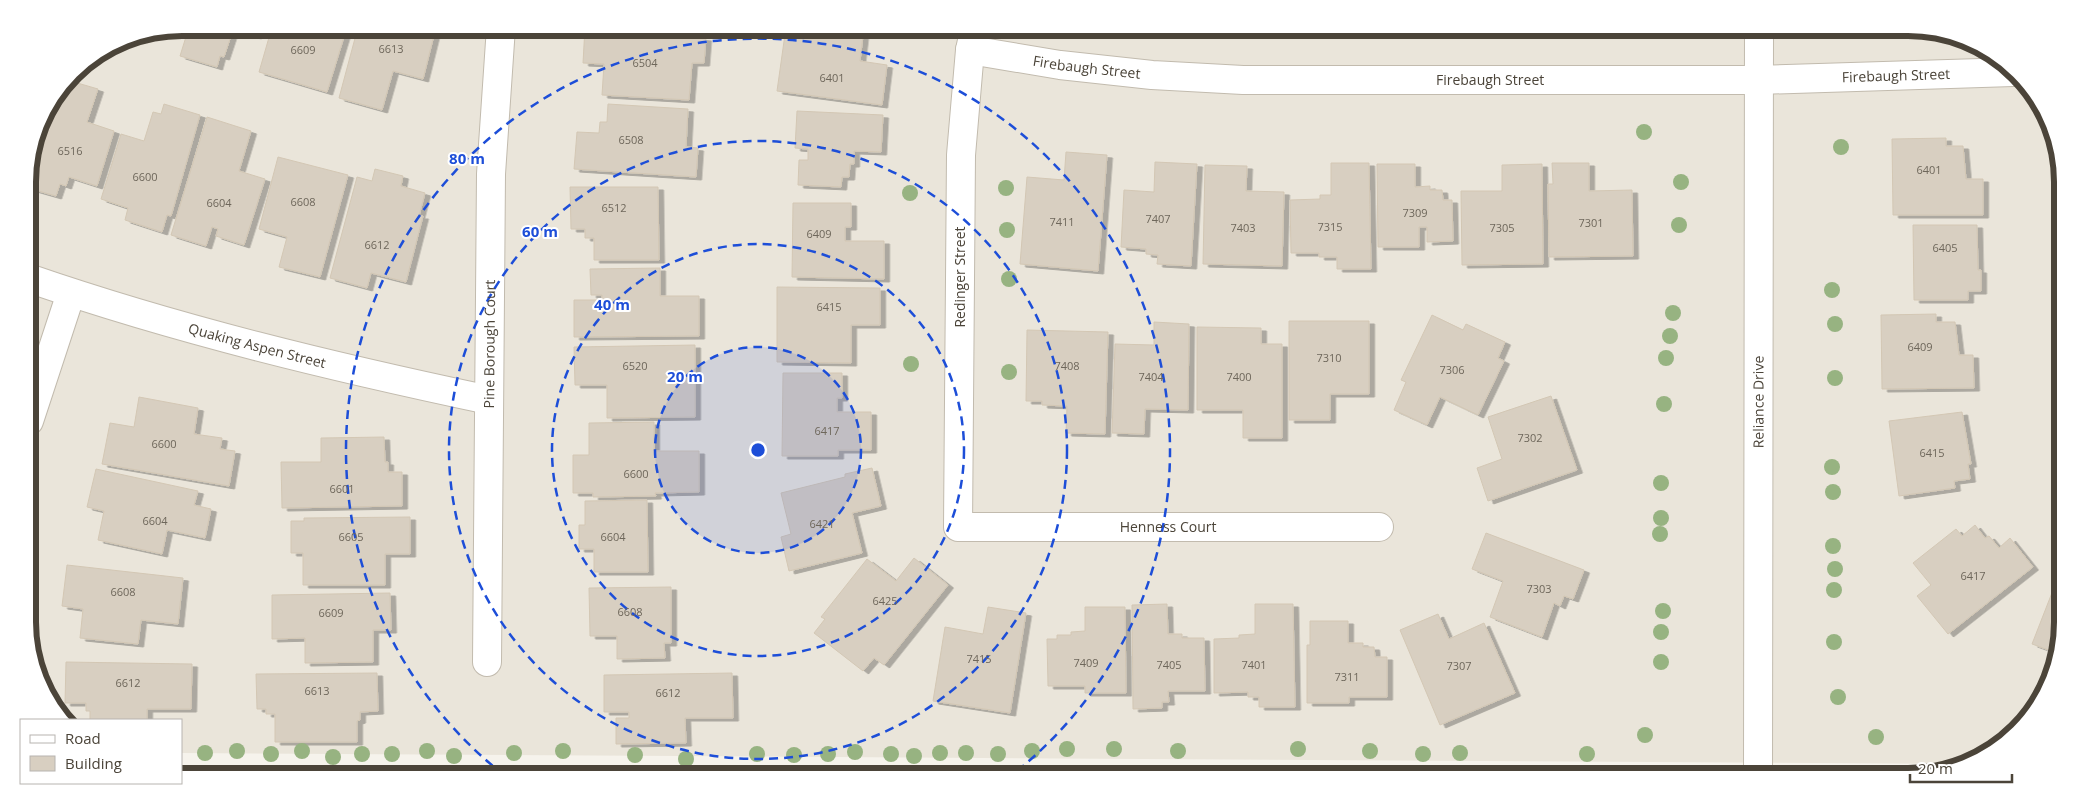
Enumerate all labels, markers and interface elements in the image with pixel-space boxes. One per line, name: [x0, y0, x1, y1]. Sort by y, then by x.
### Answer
house number: 6613: [378, 41, 404, 56]
house number: 6609: [290, 42, 316, 57]
street label: Firebaugh Street: [1031, 51, 1142, 83]
house number: 6504: [632, 55, 658, 70]
street label: Firebaugh Street: [1842, 64, 1950, 86]
house number: 6401: [819, 70, 845, 85]
street label: Firebaugh Street: [1436, 70, 1544, 89]
house number: 6508: [618, 132, 644, 147]
house number: 6516: [57, 143, 83, 158]
text: 80 m: [449, 148, 485, 168]
house number: 6401: [1916, 162, 1942, 177]
house number: 6600: [132, 169, 158, 184]
house number: 6608: [290, 194, 316, 209]
house number: 6604: [206, 195, 232, 210]
house number: 6512: [601, 200, 627, 215]
house number: 7309: [1402, 205, 1428, 220]
house number: 7407: [1145, 211, 1171, 226]
house number: 7411: [1049, 214, 1075, 229]
house number: 7301: [1578, 215, 1604, 230]
house number: 7315: [1317, 219, 1343, 234]
house number: 7403: [1230, 220, 1256, 235]
house number: 7305: [1489, 220, 1515, 235]
text: 60 m: [522, 221, 558, 241]
house number: 6409: [806, 226, 832, 241]
street label: Redinger Street: [950, 226, 969, 328]
house number: 6612: [364, 237, 390, 252]
house number: 6405: [1932, 240, 1958, 255]
street label: Pine Borough Court: [479, 280, 499, 408]
text: 40 m: [594, 294, 630, 314]
house number: 6415: [816, 299, 842, 314]
street label: Quaking Aspen Street: [186, 318, 328, 372]
house number: 6409: [1907, 339, 1933, 354]
house number: 7310: [1316, 350, 1342, 365]
street label: Reliance Drive: [1748, 356, 1768, 448]
house number: 6520: [622, 358, 648, 373]
house number: 7408: [1054, 358, 1080, 373]
house number: 7306: [1439, 362, 1465, 377]
text: 20 m: [667, 366, 703, 386]
house number: 7404: [1138, 369, 1164, 384]
house number: 7400: [1226, 369, 1252, 384]
house number: 6417: [814, 423, 840, 438]
house number: 7302: [1517, 430, 1543, 445]
house number: 6600: [151, 436, 177, 451]
centre of rings: [749, 441, 767, 459]
house number: 6415: [1919, 445, 1945, 460]
house number: 6600: [623, 466, 649, 481]
house number: 6601: [329, 481, 355, 496]
house number: 6604: [142, 513, 168, 528]
house number: 6421: [809, 516, 835, 531]
street label: Henness Court: [1120, 517, 1216, 536]
house number: 6605: [338, 529, 364, 544]
house number: 6604: [600, 529, 626, 544]
house number: 6417: [1960, 568, 1986, 583]
house number: 7303: [1526, 581, 1552, 596]
house number: 6608: [110, 584, 136, 599]
house number: 6425: [872, 593, 898, 608]
house number: 6608: [617, 604, 643, 619]
house number: 6609: [318, 605, 344, 620]
house number: 7415: [966, 651, 992, 666]
house number: 7409: [1073, 655, 1099, 670]
house number: 7405: [1156, 657, 1182, 672]
house number: 7401: [1241, 657, 1267, 672]
house number: 7307: [1446, 658, 1472, 673]
house number: 7311: [1334, 669, 1360, 684]
house number: 6612: [115, 675, 141, 690]
house number: 6613: [304, 683, 330, 698]
house number: 6612: [655, 685, 681, 700]
legend: [20, 719, 182, 784]
text: Road: [65, 728, 101, 748]
scale bar: [1910, 752, 2012, 784]
text: Building: [65, 753, 122, 773]
text: 20 m: [1918, 758, 1953, 778]

